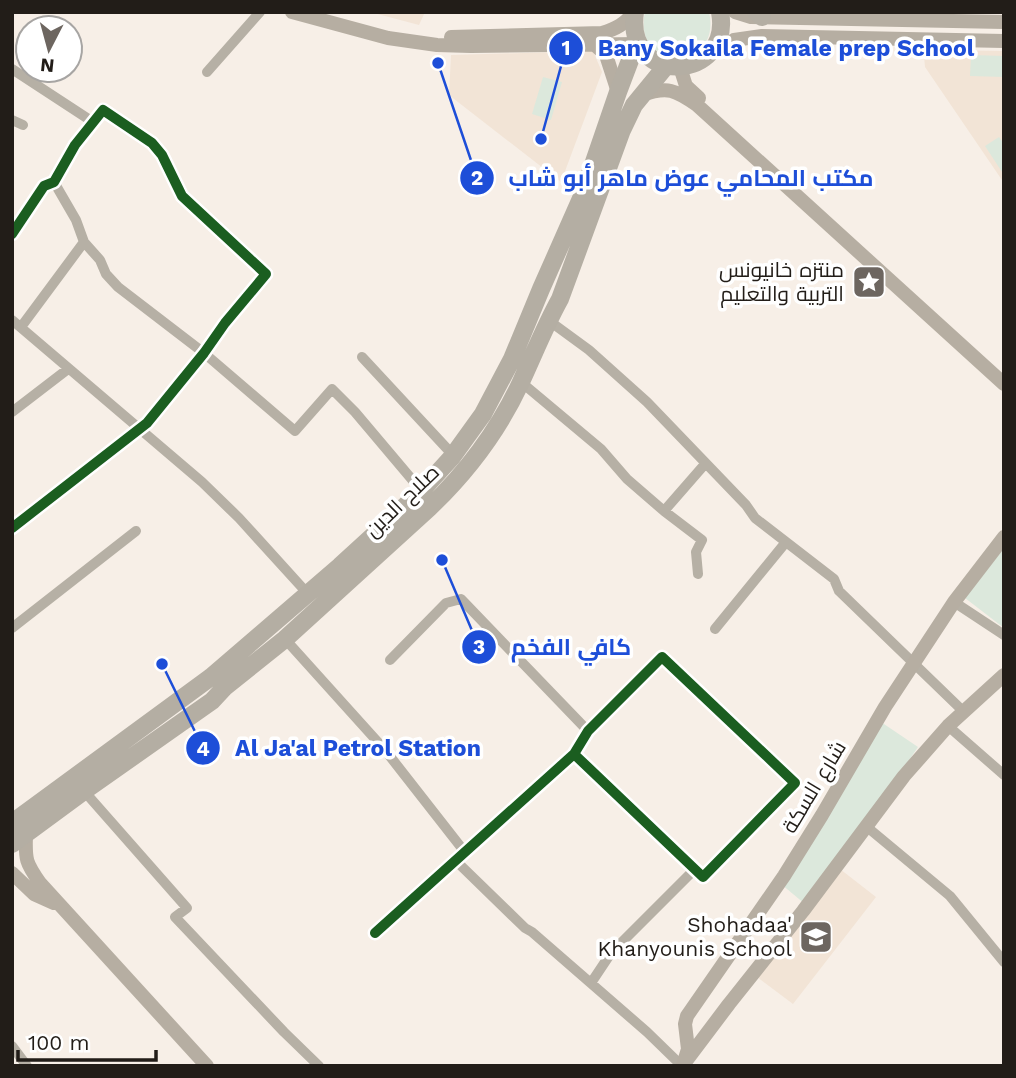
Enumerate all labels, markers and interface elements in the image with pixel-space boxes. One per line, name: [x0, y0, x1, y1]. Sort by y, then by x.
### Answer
north arrow: [14, 14, 84, 84]
callout: Bany Sokaila Female prep School: [548, 26, 988, 70]
text: 1: [561, 35, 571, 60]
text: Bany Sokaila Female prep School: [598, 35, 975, 62]
text: N: [39, 53, 55, 78]
callout: مكتب المحامي عوض ماهر أبو شاب: [460, 156, 888, 200]
text: مكتب المحامي عوض ماهر أبو شاب: [508, 163, 874, 197]
text: 2: [471, 165, 483, 190]
place label: منتزه خانيونس التربية والتعليم: [719, 257, 844, 308]
place icon: منتزه خانيونس التربية والتعليم: [850, 263, 888, 301]
street label: صلاح الدين: [359, 459, 445, 544]
callout: كافي الفخم: [462, 625, 645, 669]
text: 3: [473, 634, 485, 659]
text: كافي الفخم: [511, 634, 631, 666]
callout: Al Ja'al Petrol Station: [186, 726, 496, 770]
text: Al Ja'al Petrol Station: [235, 735, 481, 762]
text: 4: [196, 736, 210, 761]
street label: شارع السكة: [776, 736, 853, 838]
place label: Shohadaa' Khanyounis School: [598, 912, 793, 961]
school or university icon: Shohadaa' Khanyounis School: [797, 918, 835, 956]
scale bar: [18, 1018, 156, 1062]
text: 100 m: [28, 1030, 90, 1055]

